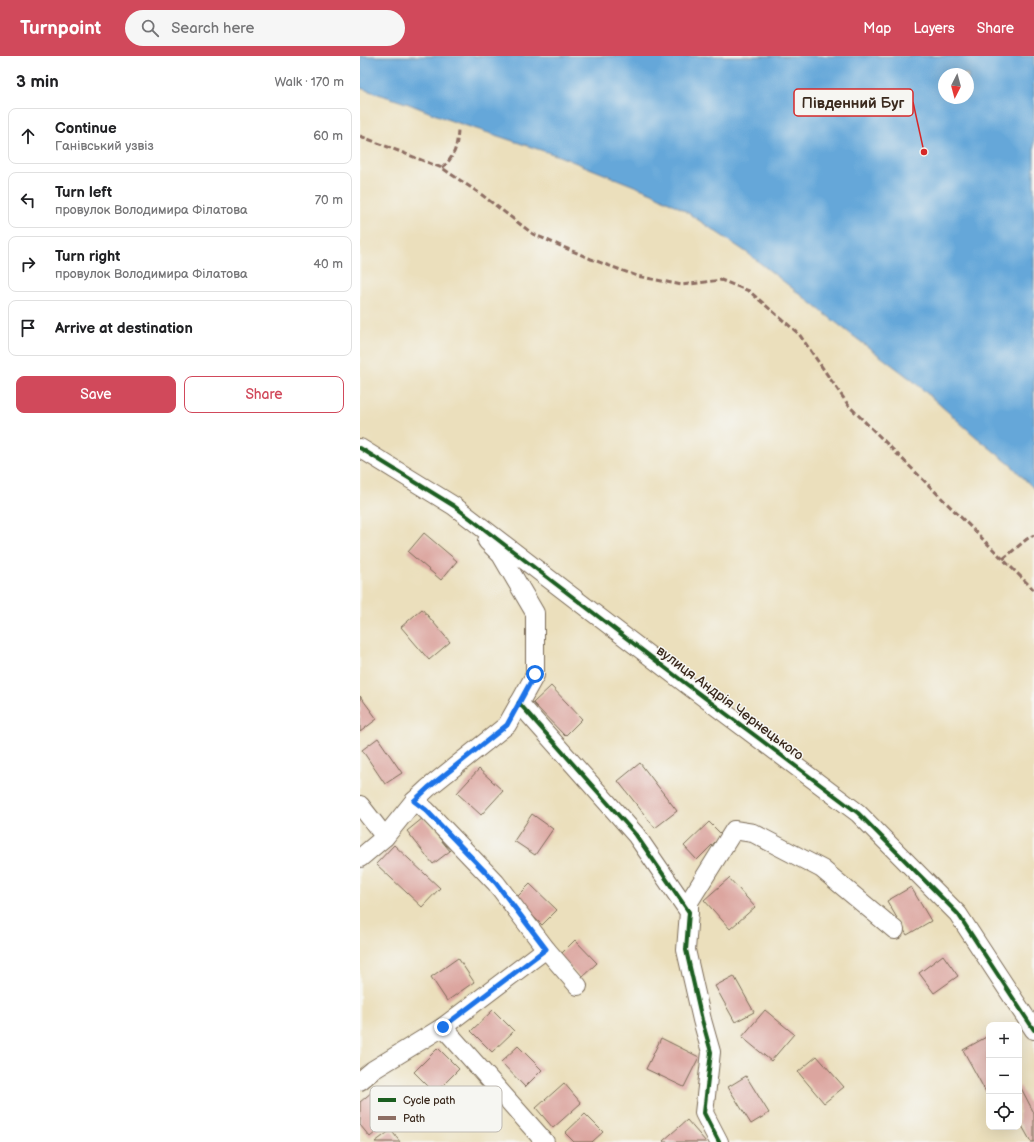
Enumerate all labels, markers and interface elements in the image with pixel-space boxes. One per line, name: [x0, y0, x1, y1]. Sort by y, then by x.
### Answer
search box: [125, 10, 405, 46]
text: Turnpoint: [20, 17, 101, 40]
icon: search: [139, 17, 161, 39]
text: Search here: [171, 19, 254, 38]
text: Map: [863, 20, 891, 37]
text: Layers: [913, 20, 955, 37]
text: Share: [977, 20, 1014, 37]
north arrow: [938, 68, 974, 104]
text: 3 min: [16, 72, 59, 92]
text: Walk · 170 m: [274, 74, 344, 90]
callout: Південний Буг: [794, 89, 913, 116]
text: Південний Буг: [802, 94, 904, 113]
text: Continue: [55, 119, 117, 138]
icon: ahead: [17, 125, 39, 147]
text: 60 m: [313, 128, 343, 144]
text: Ганівський узвіз: [55, 138, 154, 154]
text: Turn left: [55, 183, 112, 202]
icon: left: [17, 189, 39, 211]
text: 70 m: [315, 192, 343, 208]
text: провулок Володимира Філатова: [55, 202, 248, 218]
text: Turn right: [55, 247, 120, 266]
icon: right: [17, 253, 39, 275]
text: 40 m: [313, 256, 343, 272]
text: провулок Володимира Філатова: [55, 266, 248, 282]
icon: arrive: [17, 317, 39, 339]
text: Arrive at destination: [55, 319, 193, 338]
button: Save: [16, 376, 176, 413]
button: Share: [184, 376, 344, 413]
street label: вулиця Андрія Чернецького: [653, 642, 807, 764]
route start: [526, 665, 544, 683]
route end: [434, 1018, 452, 1036]
map controls: [986, 1022, 1022, 1130]
button: +: [986, 1022, 1022, 1058]
button: −: [986, 1058, 1022, 1094]
legend: [370, 1086, 502, 1132]
text: Cycle path: [403, 1094, 455, 1107]
button: locate: [986, 1094, 1022, 1130]
text: Path: [403, 1112, 425, 1125]

